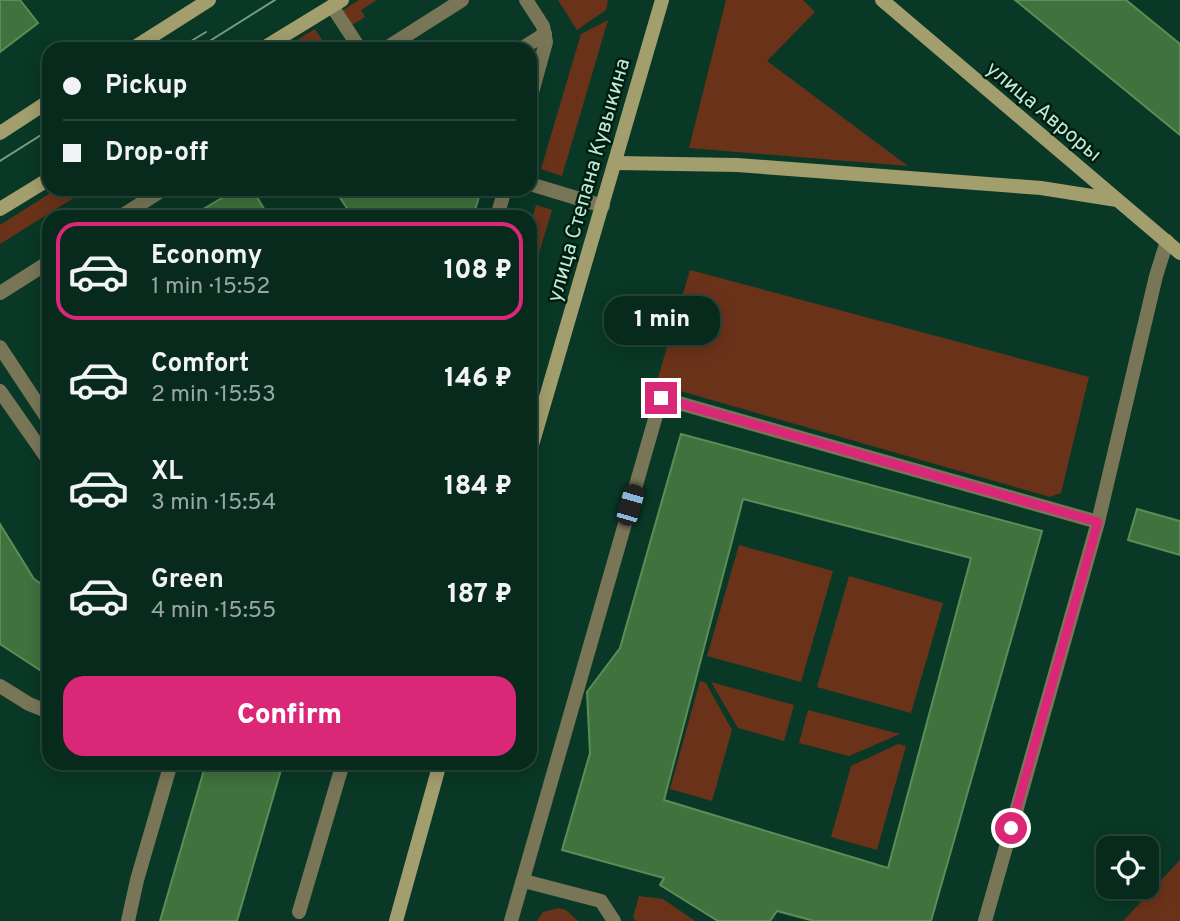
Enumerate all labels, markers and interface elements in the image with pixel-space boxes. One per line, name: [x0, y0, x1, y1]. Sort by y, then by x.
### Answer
street label: улица Степана Кувыкина: [542, 55, 637, 305]
street label: улица Авроры: [980, 56, 1106, 168]
text: Pickup: [105, 70, 188, 103]
text: Drop-off: [105, 137, 208, 170]
icon: car: [67, 240, 130, 303]
text: Economy: [151, 240, 262, 273]
text: 108 ₽: [444, 255, 512, 288]
text: 1 min · 15:52: [151, 273, 270, 302]
callout: 1 min: [603, 296, 719, 346]
text: 1 min: [634, 306, 690, 335]
icon: car: [67, 348, 130, 411]
text: Comfort: [151, 348, 249, 381]
text: 146 ₽: [444, 363, 512, 396]
text: 2 min · 15:53: [151, 381, 276, 410]
route end: [645, 382, 677, 414]
icon: car: [67, 456, 130, 519]
text: XL: [151, 456, 183, 489]
text: 184 ₽: [444, 471, 512, 504]
car: [615, 482, 646, 528]
text: 3 min · 15:54: [151, 489, 276, 518]
icon: car: [67, 564, 130, 627]
text: Green: [151, 564, 224, 597]
text: 187 ₽: [447, 579, 512, 612]
text: 4 min · 15:55: [151, 597, 276, 626]
button: Confirm: [63, 676, 516, 756]
route start: [995, 812, 1027, 844]
map controls: [1096, 836, 1159, 899]
button: locate: [1096, 836, 1159, 899]

